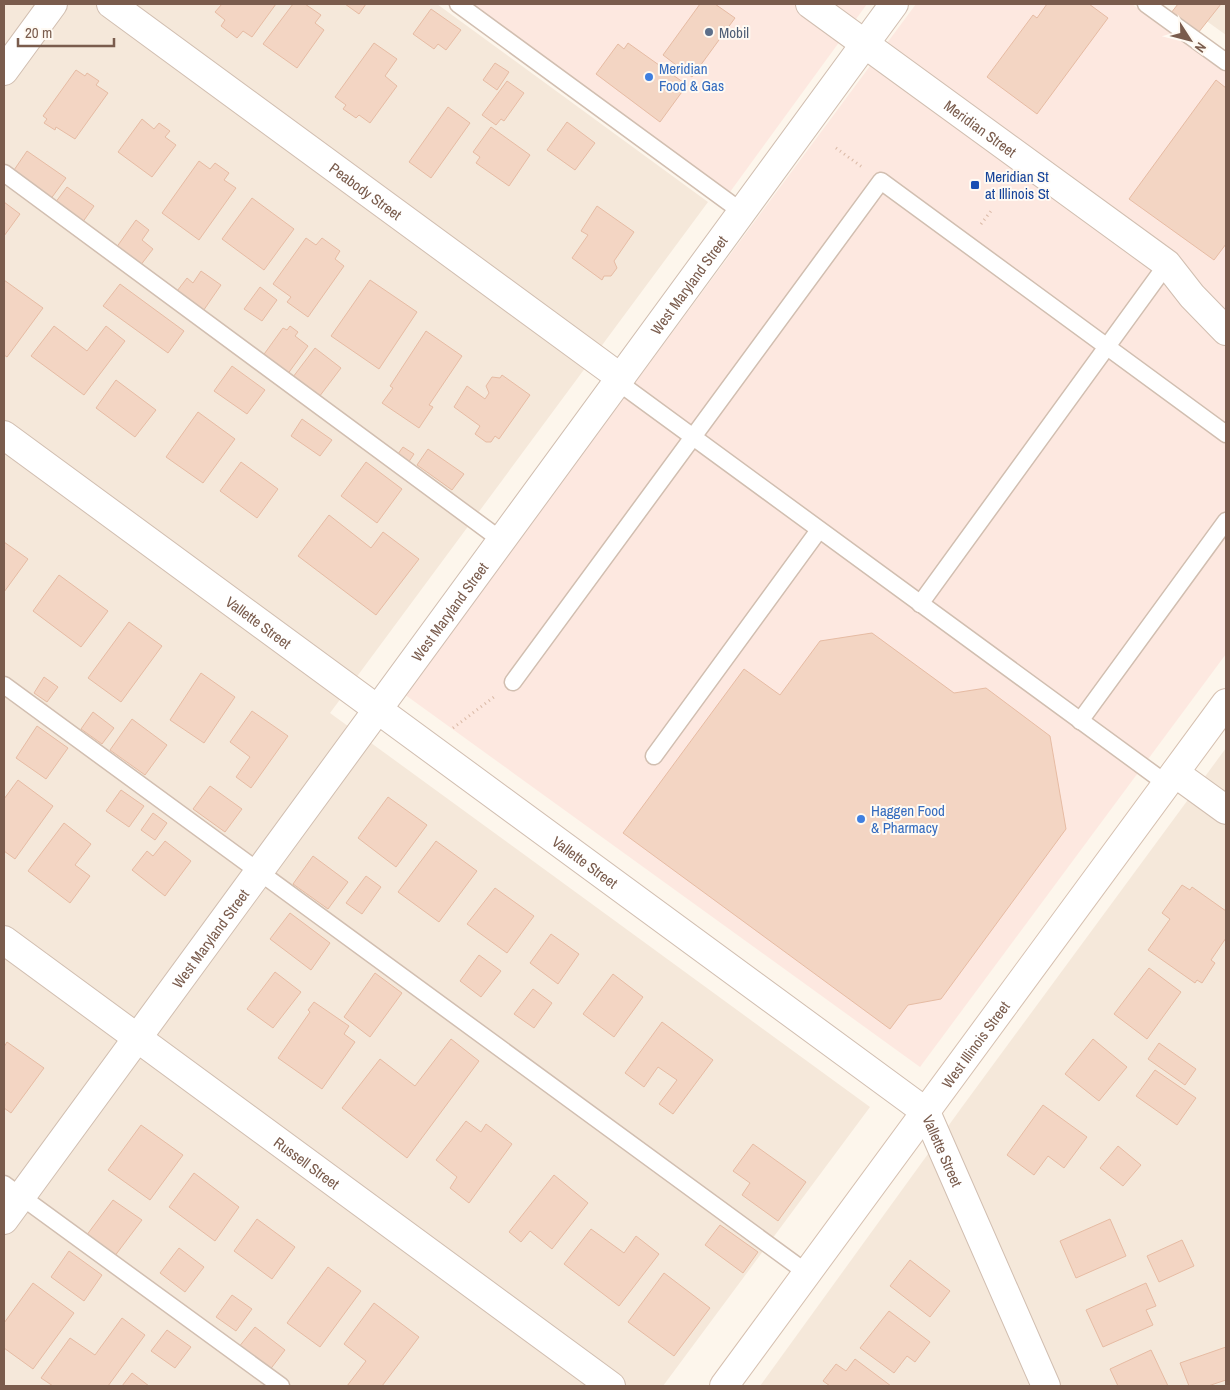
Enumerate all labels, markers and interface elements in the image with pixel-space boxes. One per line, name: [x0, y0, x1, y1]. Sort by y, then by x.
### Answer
scale bar: [18, 15, 114, 47]
north arrow: [1165, 15, 1215, 65]
text: 20 m: [25, 22, 52, 43]
place label: Mobil: [719, 22, 749, 43]
marker: Mobil: [703, 26, 715, 38]
text: N: [1191, 39, 1210, 56]
place label: Meridian Food & Gas: [659, 58, 724, 96]
marker: Meridian Food & Gas: [643, 71, 655, 83]
street label: Meridian Street: [940, 95, 1022, 162]
street label: Peabody Street: [325, 157, 407, 225]
place label: Meridian St at Illinois St: [985, 166, 1050, 204]
marker: Meridian St at Illinois St: [969, 179, 981, 191]
street label: West Maryland Street: [645, 230, 732, 339]
street label: West Maryland Street: [406, 557, 493, 665]
street label: Vallette Street: [222, 591, 296, 653]
place label: Haggen Food & Pharmacy: [871, 800, 945, 838]
marker: Haggen Food & Pharmacy: [855, 813, 867, 825]
street label: Vallette Street: [548, 831, 623, 893]
street label: West Maryland Street: [167, 884, 254, 992]
street label: West Illinois Street: [936, 996, 1014, 1092]
street label: Vallette Street: [918, 1111, 968, 1190]
street label: Russell Street: [270, 1131, 345, 1194]

